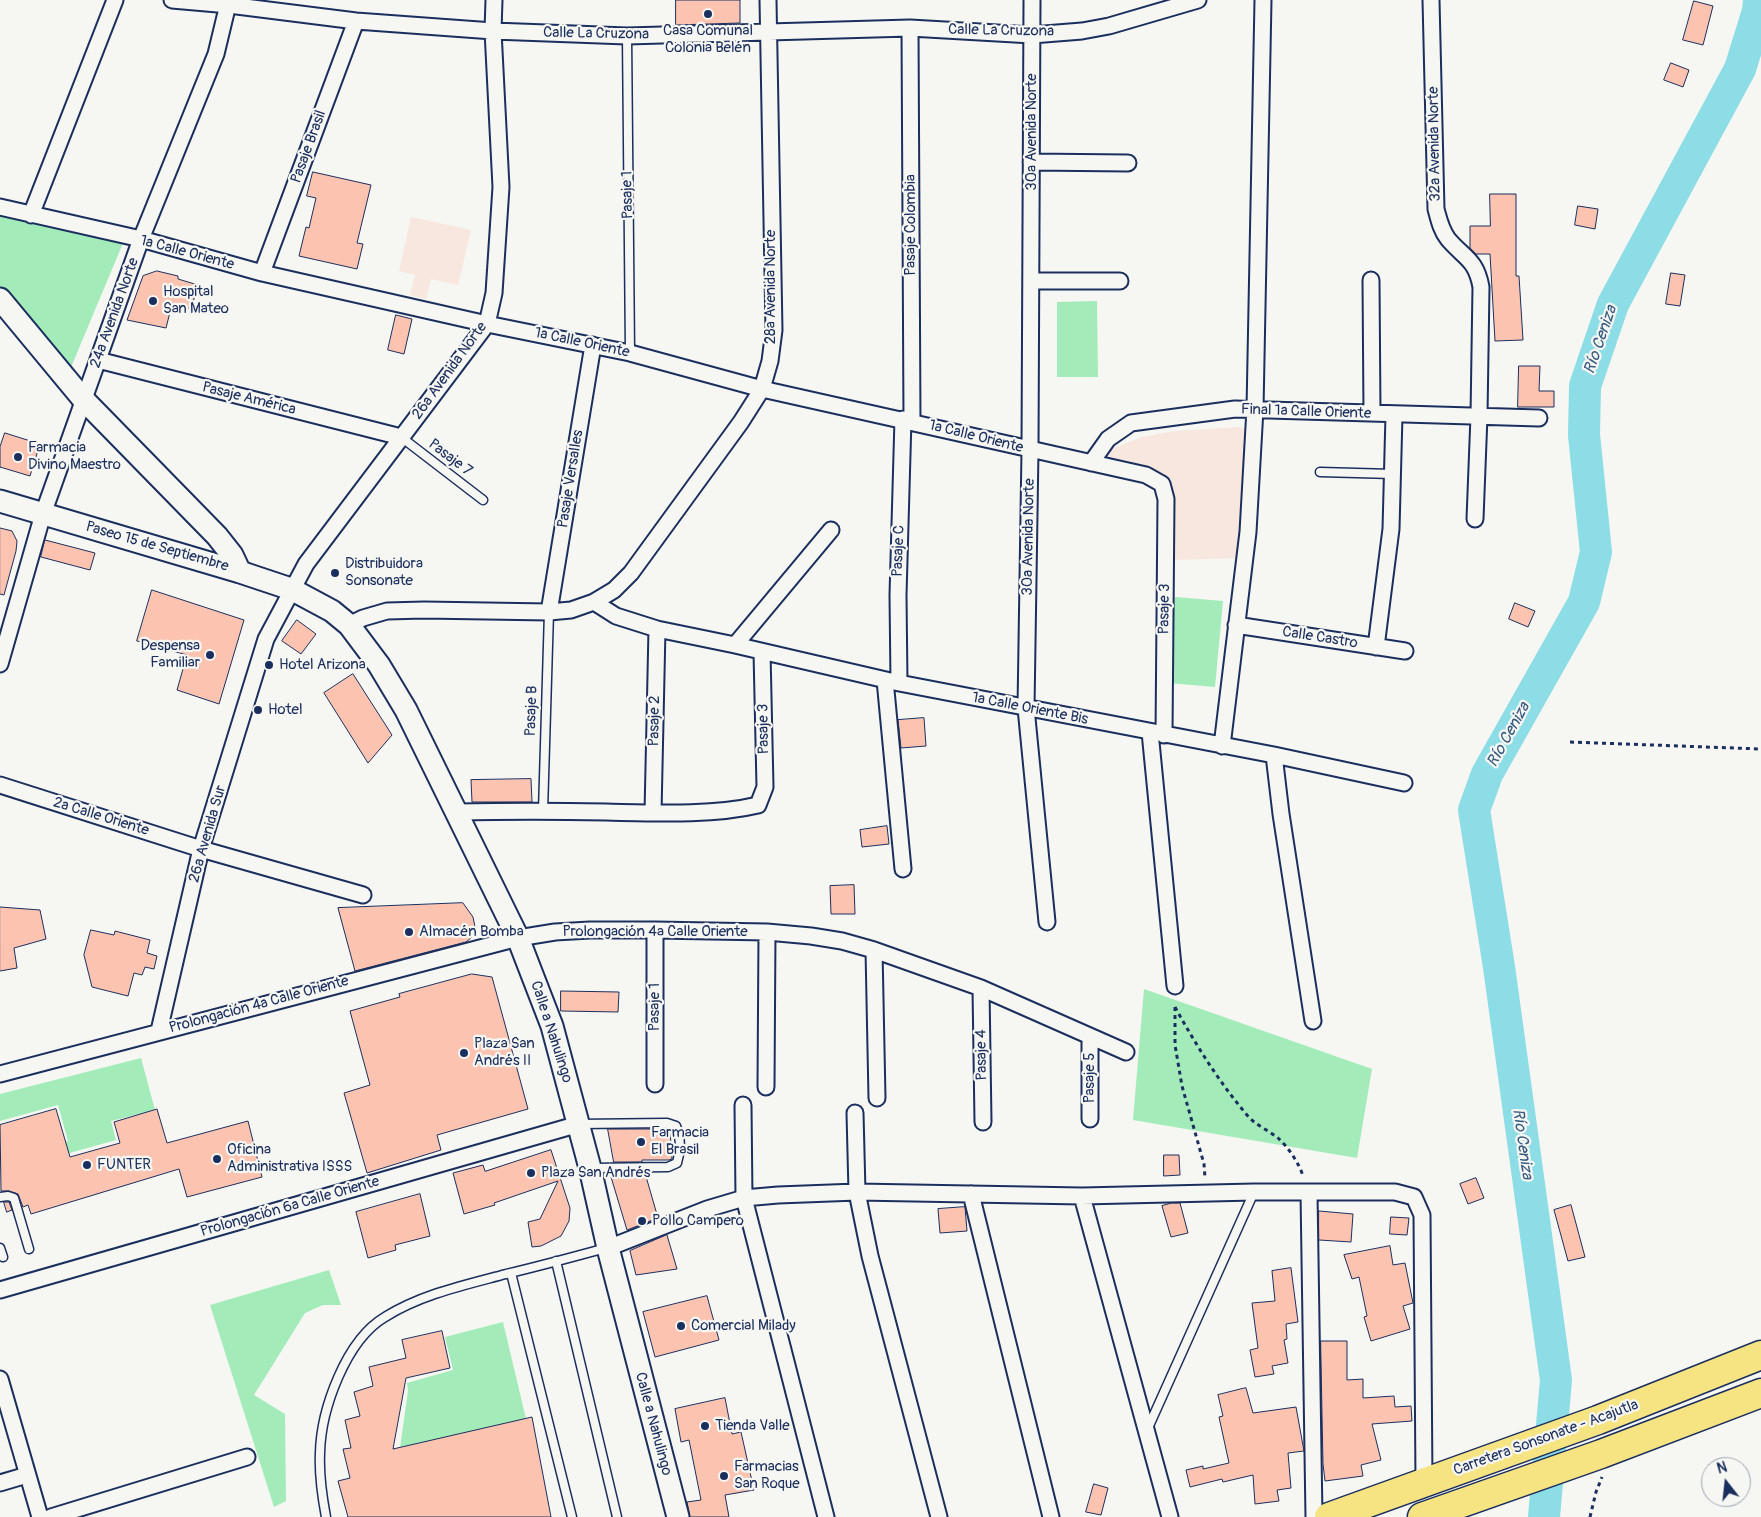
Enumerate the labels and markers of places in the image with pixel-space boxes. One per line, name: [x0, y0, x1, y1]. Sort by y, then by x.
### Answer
marker: Casa Comunal Colonia Belén: [702, 8, 714, 20]
place label: Casa Comunal Colonia Belén: [663, 22, 753, 57]
place label: Hospital San Mateo: [163, 283, 229, 318]
marker: Hospital San Mateo: [147, 295, 159, 307]
place label: Farmacia Divino Maestro: [28, 439, 121, 474]
marker: Farmacia Divino Maestro: [12, 451, 24, 463]
place label: Distribuidora Sonsonate: [345, 555, 423, 590]
marker: Distribuidora Sonsonate: [329, 567, 341, 579]
place label: Despensa Familiar: [140, 637, 200, 672]
marker: Despensa Familiar: [204, 649, 216, 661]
place label: Hotel Arizona: [279, 656, 366, 674]
marker: Hotel Arizona: [263, 659, 275, 671]
place label: Hotel: [268, 701, 303, 719]
marker: Hotel: [252, 704, 264, 716]
place label: Almacén Bomba: [419, 923, 524, 941]
marker: Almacén Bomba: [403, 926, 415, 938]
place label: Plaza San Andrés II: [474, 1035, 535, 1070]
marker: Plaza San Andrés II: [458, 1047, 470, 1059]
place label: Farmacia El Brasil: [651, 1124, 709, 1159]
marker: Farmacia El Brasil: [635, 1136, 647, 1148]
place label: Oficina Administrativa ISSS: [227, 1141, 352, 1176]
marker: Oficina Administrativa ISSS: [211, 1153, 223, 1165]
place label: FUNTER: [97, 1156, 151, 1174]
marker: FUNTER: [81, 1159, 93, 1171]
place label: Plaza San Andrés: [541, 1164, 650, 1182]
marker: Plaza San Andrés: [525, 1167, 537, 1179]
place label: Pollo Campero: [652, 1212, 744, 1230]
marker: Pollo Campero: [636, 1215, 648, 1227]
place label: Comercial Milady: [691, 1317, 796, 1335]
marker: Comercial Milady: [675, 1320, 687, 1332]
place label: Tienda Valle: [715, 1417, 790, 1435]
marker: Tienda Valle: [699, 1420, 711, 1432]
place label: Farmacias San Roque: [734, 1458, 800, 1493]
marker: Farmacias San Roque: [718, 1470, 730, 1482]

